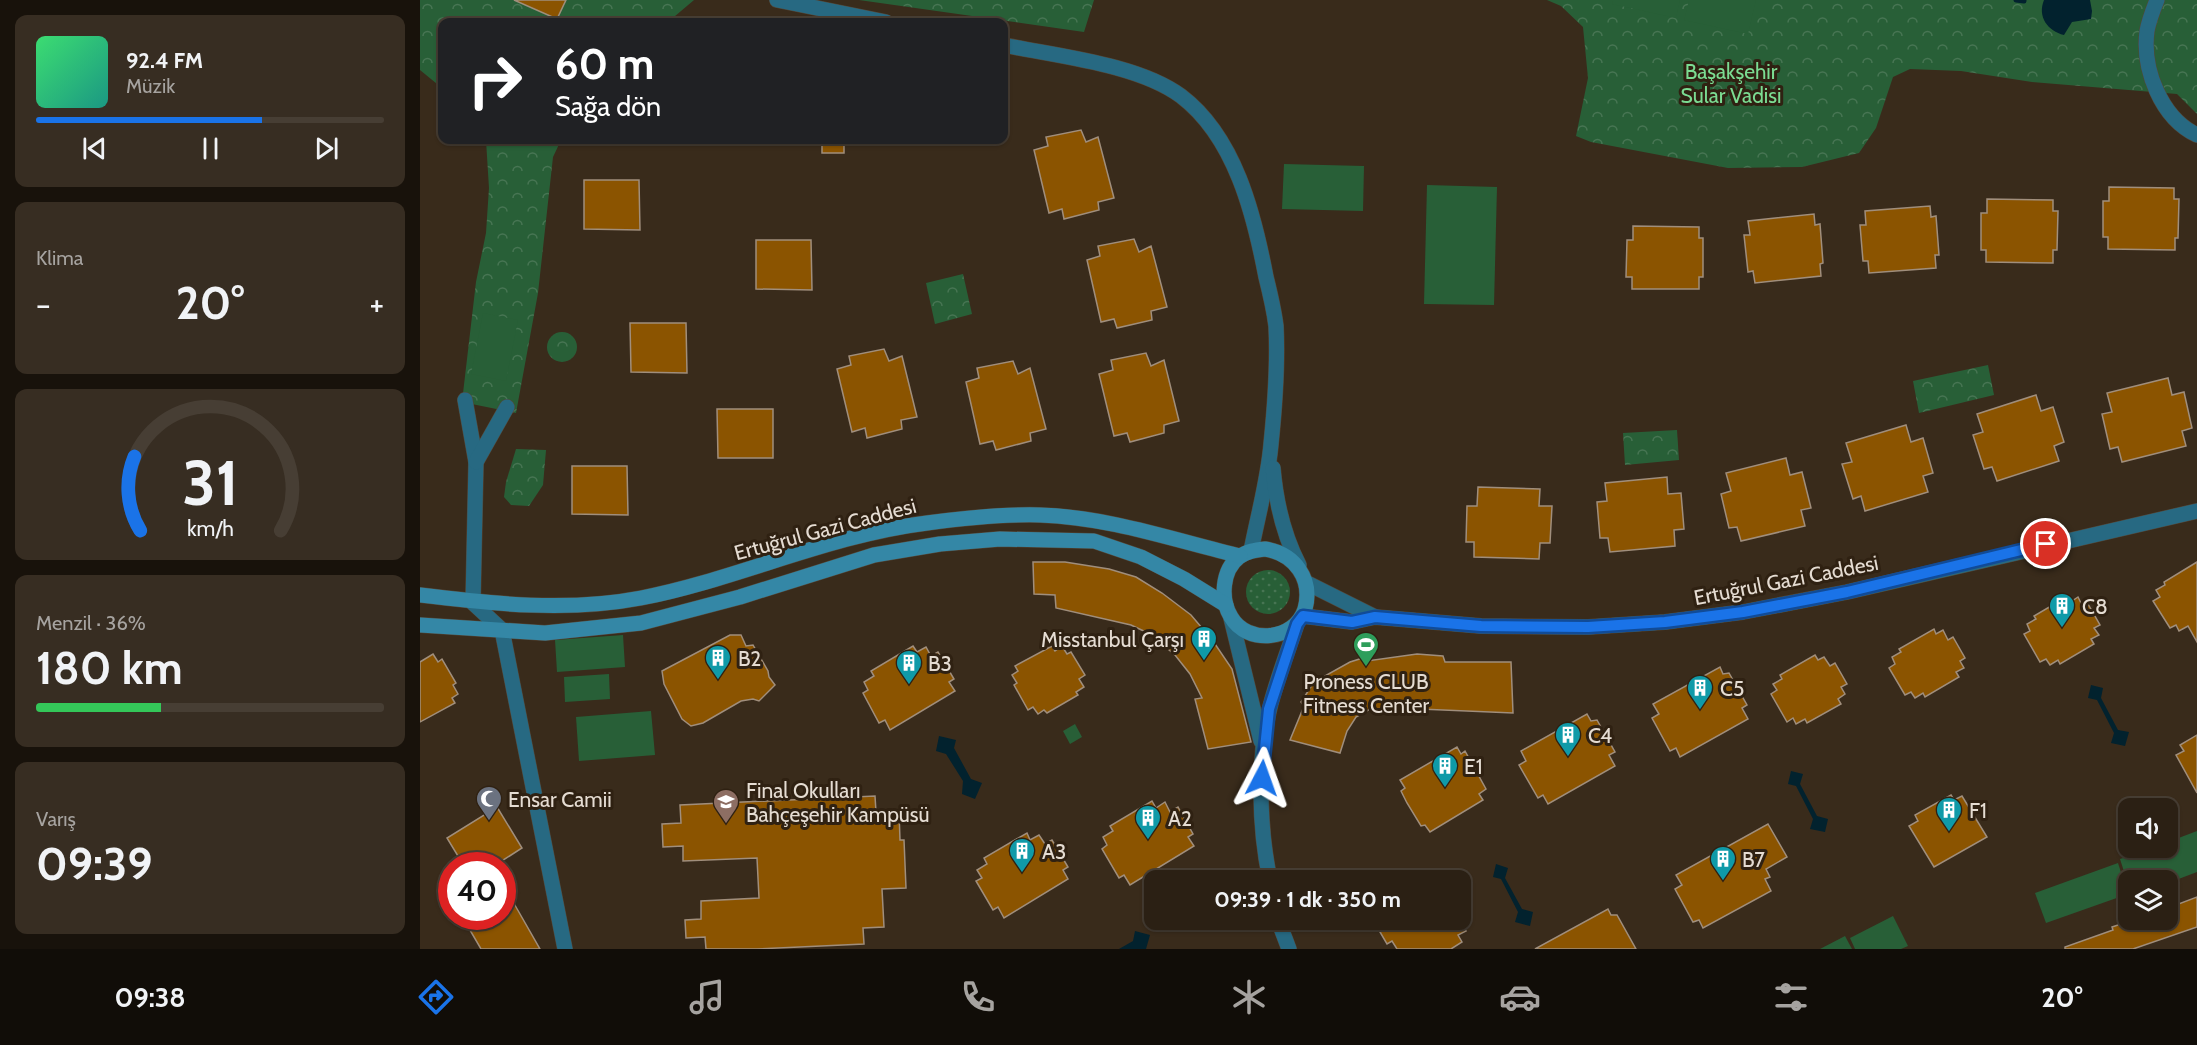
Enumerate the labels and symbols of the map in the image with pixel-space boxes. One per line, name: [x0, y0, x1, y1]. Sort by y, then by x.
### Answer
park label: Başakşehir Sular Vadisi: [1681, 59, 1781, 108]
street label: Ertuğrul Gazi Caddesi: [731, 493, 919, 565]
pin: [2020, 518, 2071, 569]
street label: Ertuğrul Gazi Caddesi: [1692, 550, 1880, 610]
building icon: C8: [2047, 591, 2077, 629]
place label: C8: [2082, 594, 2108, 619]
building icon: Misstanbul Çarşı: [1189, 624, 1219, 662]
place label: Misstanbul Çarşı: [1041, 627, 1184, 652]
sports icon: Proness CLUB Fitness Center: [1351, 630, 1381, 668]
building icon: B2: [703, 643, 733, 681]
place label: B2: [738, 646, 761, 671]
building icon: B3: [894, 648, 924, 686]
place label: B3: [928, 651, 952, 676]
place label: Proness CLUB Fitness Center: [1303, 669, 1430, 718]
building icon: C5: [1685, 673, 1715, 711]
place label: C5: [1720, 676, 1744, 701]
building icon: C4: [1553, 720, 1583, 758]
place label: C4: [1588, 723, 1612, 748]
position arrow: [1230, 746, 1294, 810]
building icon: E1: [1430, 751, 1460, 789]
place label: E1: [1464, 754, 1482, 779]
place label: Final Okulları Bahçeşehir Kampüsü: [746, 778, 930, 827]
mosque icon: Ensar Camii: [474, 784, 504, 822]
place label: Ensar Camii: [508, 787, 612, 812]
school or university icon: Final Okulları Bahçeşehir Kampüsü: [711, 787, 741, 825]
building icon: F1: [1934, 795, 1964, 833]
place label: F1: [1969, 798, 1987, 823]
building icon: A2: [1133, 803, 1163, 841]
place label: A2: [1168, 806, 1192, 831]
building icon: A3: [1007, 836, 1037, 874]
place label: A3: [1042, 839, 1066, 864]
building icon: B7: [1708, 844, 1738, 882]
place label: B7: [1742, 847, 1765, 872]
speed limit sign: 40: [438, 852, 516, 930]

